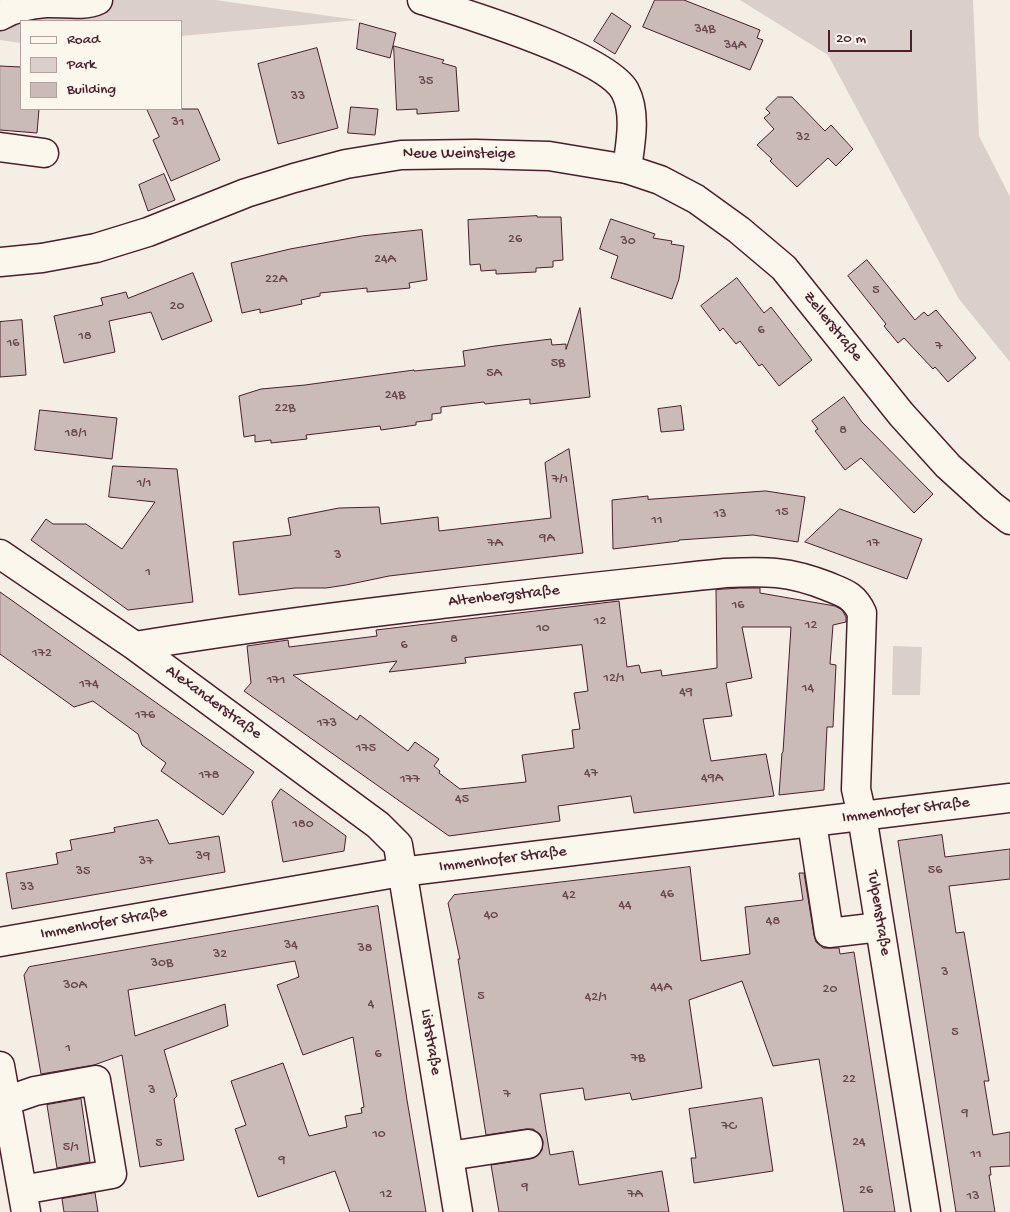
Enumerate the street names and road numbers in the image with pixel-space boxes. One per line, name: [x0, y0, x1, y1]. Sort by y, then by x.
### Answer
street label: Neue Weinsteige: [403, 145, 515, 165]
street label: Zellerstraße: [798, 288, 866, 366]
street label: Altenbergstraße: [447, 582, 561, 612]
street label: Alexanderstraße: [161, 662, 265, 744]
street label: Immenhofer Straße: [841, 794, 971, 828]
street label: Immenhofer Straße: [438, 843, 568, 877]
street label: Tulpenstraße: [862, 869, 894, 957]
street label: Immenhofer Straße: [39, 903, 169, 945]
street label: Liststraße: [415, 1008, 445, 1076]

